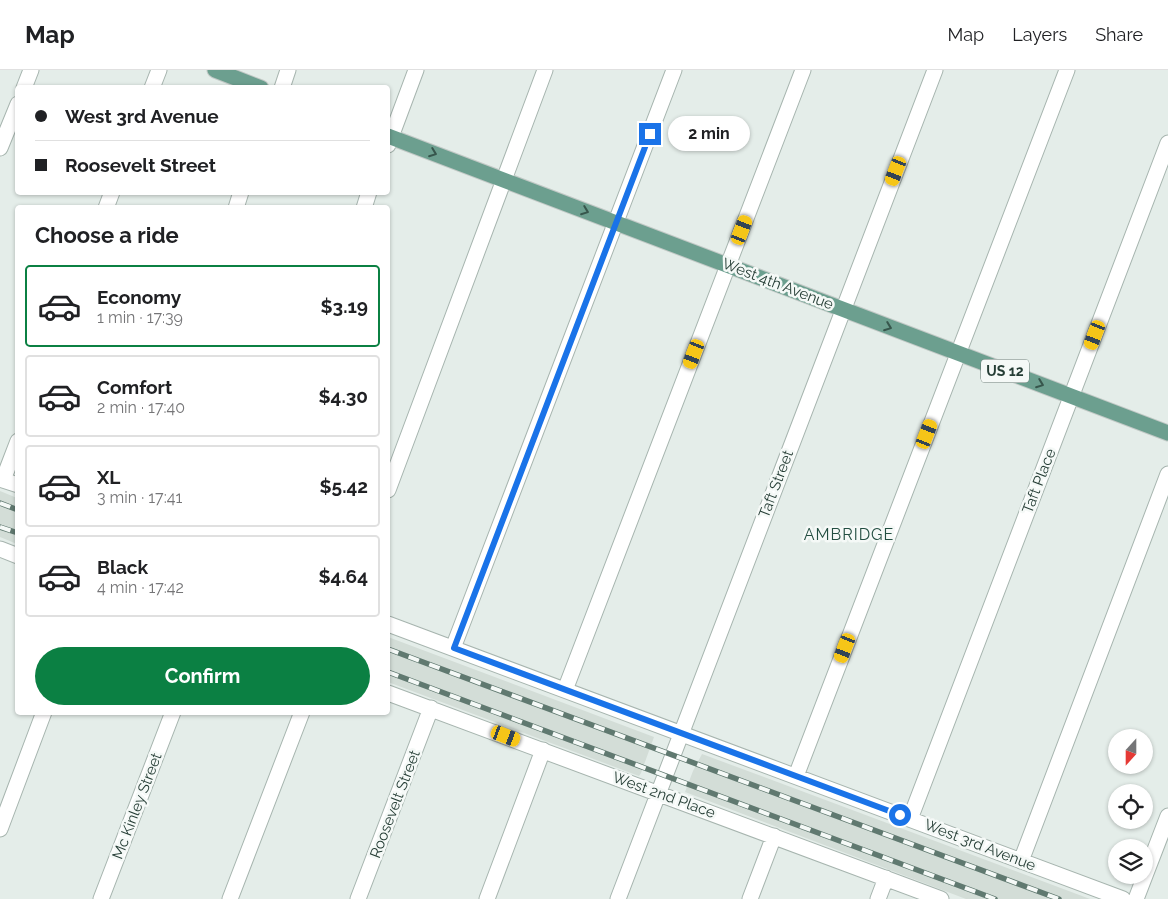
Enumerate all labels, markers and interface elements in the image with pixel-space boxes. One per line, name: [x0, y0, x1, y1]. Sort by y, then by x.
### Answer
text: Map: [25, 20, 75, 49]
text: Map: [948, 24, 984, 45]
text: Layers: [1012, 24, 1067, 45]
text: Share: [1095, 24, 1143, 45]
text: West 3rd Avenue: [65, 105, 219, 127]
callout: 2 min: [668, 116, 750, 152]
route end: [639, 123, 661, 145]
text: 2 min: [688, 124, 730, 143]
one-way arrow: [428, 147, 437, 158]
text: Roosevelt Street: [65, 154, 216, 176]
car: [883, 154, 908, 188]
one-way arrow: [580, 205, 589, 216]
car: [729, 213, 754, 247]
text: Choose a ride: [35, 222, 179, 248]
street label: West 4th Avenue: [720, 255, 836, 314]
icon: car: [37, 284, 82, 329]
text: Economy: [97, 286, 181, 308]
text: $3.19: [321, 295, 368, 317]
text: 1 min · 17:39: [97, 308, 183, 327]
car: [1082, 318, 1107, 352]
one-way arrow: [883, 320, 892, 331]
car: [681, 337, 706, 371]
road number: US 12: [981, 360, 1029, 382]
icon: car: [37, 374, 82, 419]
text: Comfort: [97, 376, 172, 398]
one-way arrow: [1035, 378, 1044, 389]
text: $4.30: [319, 385, 368, 407]
text: 2 min · 17:40: [97, 398, 185, 417]
car: [914, 417, 939, 451]
street label: Taft Place: [1018, 446, 1060, 516]
street label: Taft Street: [755, 448, 797, 520]
icon: car: [37, 464, 82, 509]
text: XL: [97, 466, 120, 488]
text: $5.42: [320, 475, 368, 497]
text: 3 min · 17:41: [97, 488, 182, 507]
district label: AMBRIDGE: [804, 525, 894, 544]
icon: car: [37, 554, 82, 599]
text: Black: [97, 556, 148, 578]
text: $4.64: [318, 565, 368, 587]
text: 4 min · 17:42: [97, 578, 184, 597]
car: [832, 631, 857, 665]
button: Confirm: [35, 647, 370, 705]
car: [489, 724, 522, 748]
north arrow: [1108, 729, 1152, 774]
map controls: [1108, 729, 1153, 884]
street label: Roosevelt Street: [366, 747, 424, 861]
street label: Mc Kinley Street: [108, 750, 166, 862]
street label: West 2nd Place: [610, 768, 718, 822]
button: locate: [1108, 784, 1153, 829]
route start: [889, 804, 911, 826]
street label: West 3rd Avenue: [922, 815, 1038, 875]
button: layers: [1108, 839, 1153, 884]

